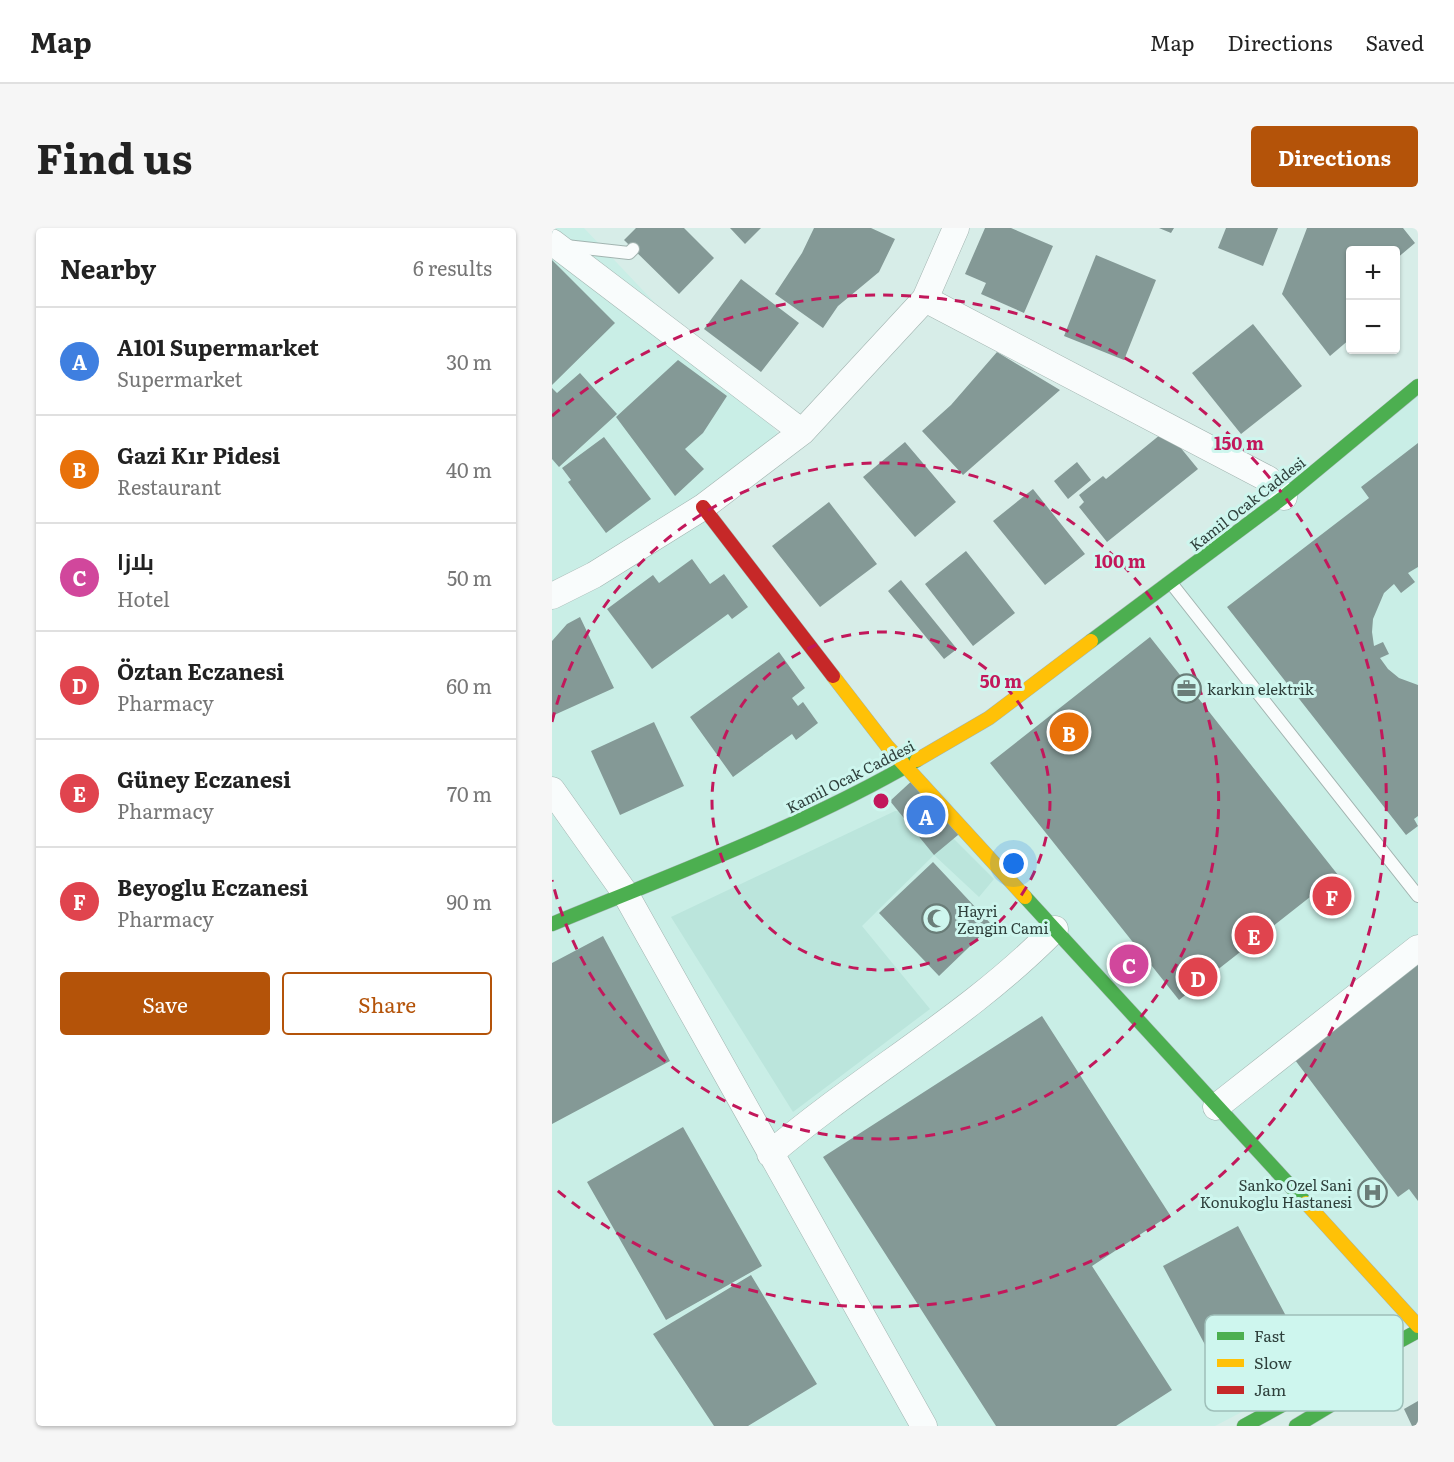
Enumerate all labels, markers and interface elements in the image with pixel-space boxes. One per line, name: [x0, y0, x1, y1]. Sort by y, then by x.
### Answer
text: Map: [30, 20, 92, 62]
text: Map: [1150, 26, 1195, 57]
text: Directions: [1228, 26, 1333, 57]
text: Saved: [1366, 26, 1424, 57]
text: Find us: [36, 125, 193, 187]
button: Directions: [1251, 126, 1418, 187]
map controls: [1346, 246, 1400, 354]
button: +: [1346, 246, 1400, 300]
text: Nearby: [60, 248, 156, 287]
text: 6 results: [413, 252, 492, 282]
button: −: [1346, 300, 1400, 354]
text: A101 Supermarket: [117, 330, 319, 363]
text: A: [72, 346, 87, 376]
text: 30 m: [446, 346, 492, 376]
text: Supermarket: [117, 363, 243, 393]
text: 150 m: [1214, 429, 1264, 456]
text: Gazi Kır Pidesi: [117, 438, 280, 471]
street label: Kamil Ocak Caddesi: [1184, 450, 1310, 556]
text: B: [73, 454, 86, 484]
text: 40 m: [446, 454, 492, 484]
text: Restaurant: [117, 471, 221, 501]
text: بلازا: [117, 544, 154, 577]
text: 100 m: [1094, 547, 1146, 574]
text: C: [72, 562, 87, 592]
text: 50 m: [447, 562, 492, 592]
text: Hotel: [117, 583, 170, 613]
text: Öztan Eczanesi: [117, 654, 284, 687]
text: 50 m: [980, 667, 1022, 694]
text: D: [72, 670, 87, 700]
text: 60 m: [446, 670, 492, 700]
office icon: karkın elektrik: [1170, 672, 1202, 704]
place label: karkın elektrik: [1207, 677, 1315, 700]
text: Pharmacy: [117, 687, 214, 717]
pin: B: [1050, 710, 1088, 754]
street label: Kamil Ocak Caddesi: [782, 734, 918, 818]
text: Güney Eczanesi: [117, 762, 291, 795]
text: E: [73, 778, 86, 808]
text: 70 m: [447, 778, 492, 808]
centre of rings: [871, 791, 891, 811]
pin: A: [906, 792, 946, 838]
text: Pharmacy: [117, 795, 214, 825]
your location: [999, 849, 1028, 878]
text: Beyoglu Eczanesi: [117, 870, 308, 903]
pin: F: [1312, 874, 1352, 918]
text: F: [73, 886, 86, 916]
text: 90 m: [447, 886, 492, 916]
place label: Hayri Zengin Cami: [957, 899, 1049, 939]
text: Pharmacy: [117, 903, 214, 933]
mosque icon: Hayri Zengin Cami: [920, 903, 952, 935]
pin: E: [1234, 912, 1274, 958]
pin: C: [1110, 942, 1148, 986]
pin: D: [1178, 954, 1218, 999]
button: Save: [60, 972, 270, 1035]
button: Share: [282, 972, 492, 1035]
place label: Sanko Ozel Sani Konukoglu Hastanesi: [1200, 1173, 1352, 1213]
hospital icon: Sanko Ozel Sani Konukoglu Hastanesi: [1357, 1177, 1389, 1209]
legend: [1205, 1315, 1403, 1411]
text: Fast: [1254, 1323, 1286, 1347]
text: Slow: [1254, 1350, 1292, 1374]
text: Jam: [1254, 1377, 1287, 1401]

